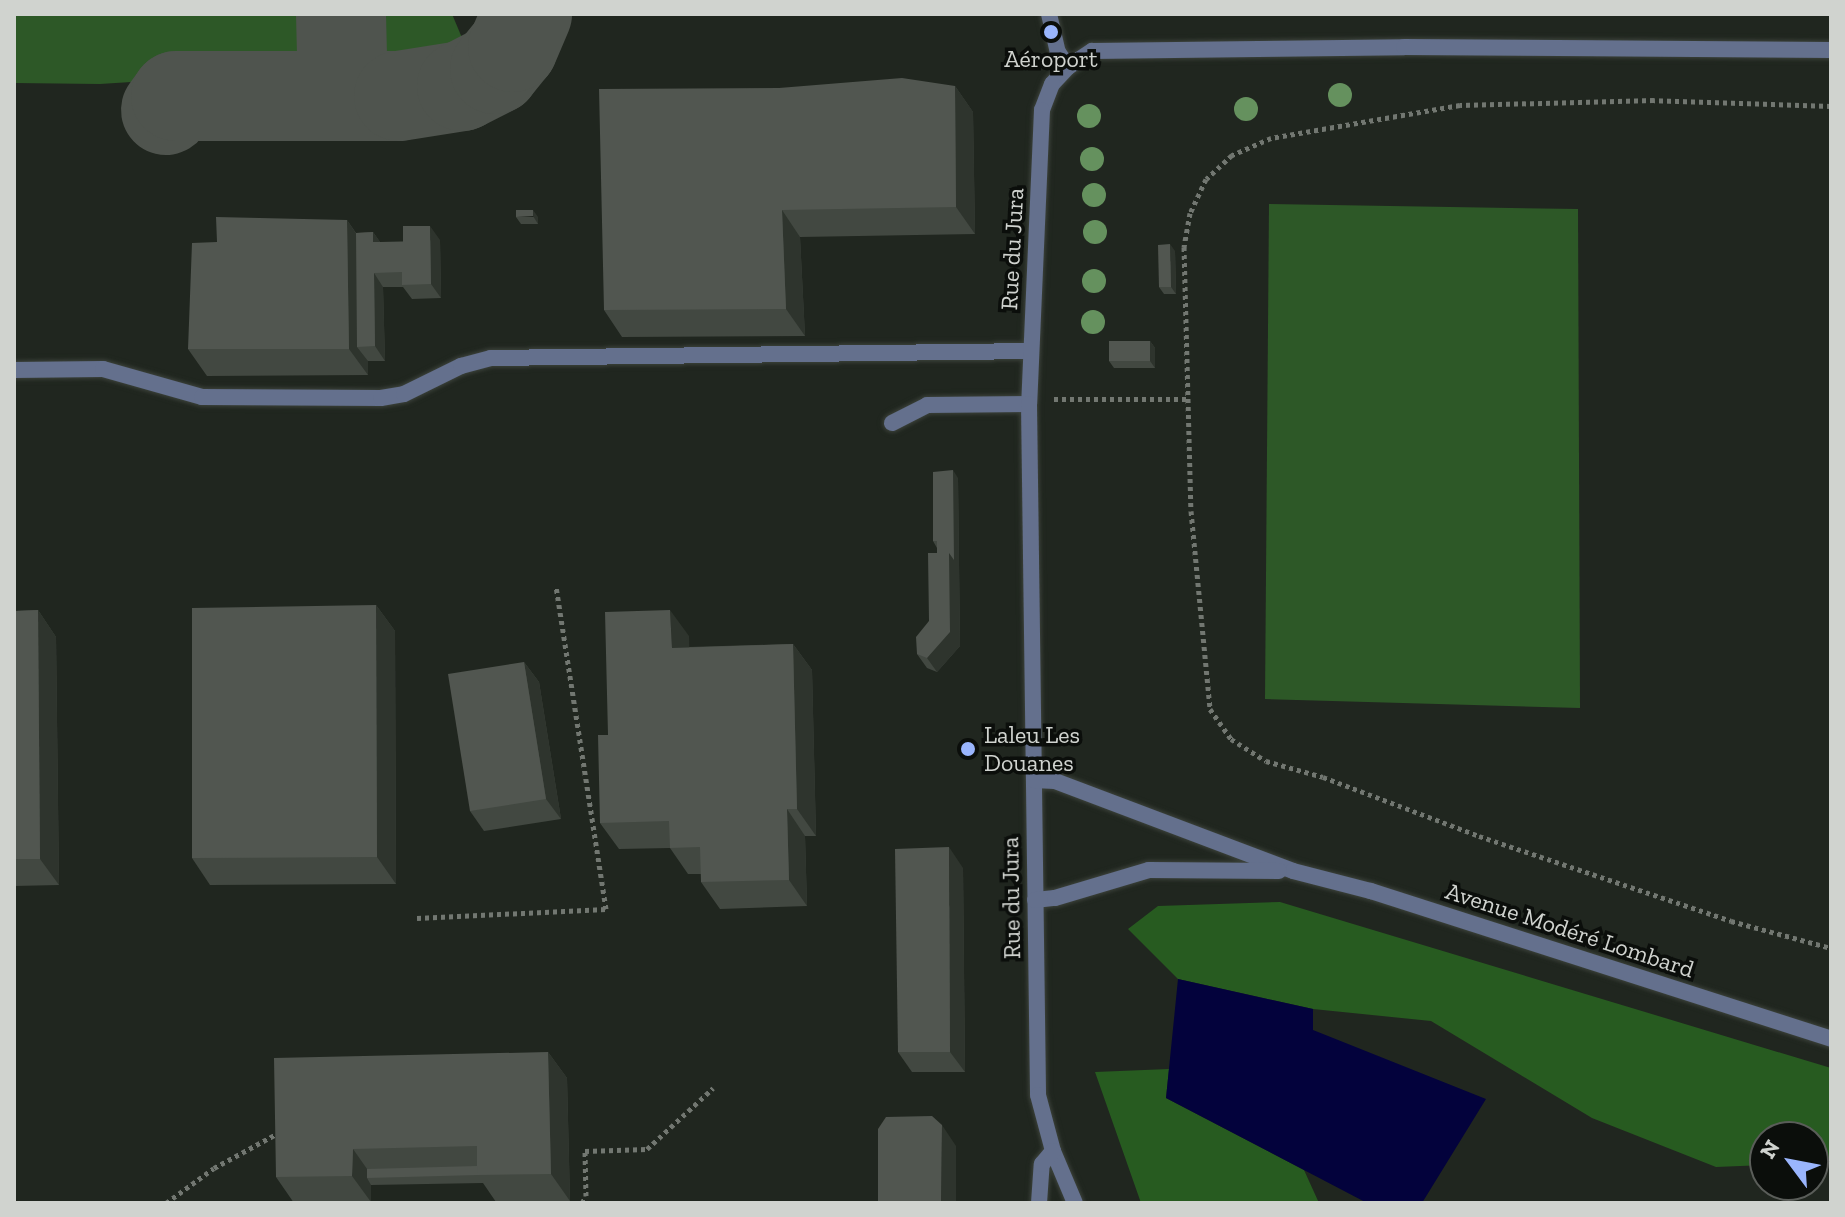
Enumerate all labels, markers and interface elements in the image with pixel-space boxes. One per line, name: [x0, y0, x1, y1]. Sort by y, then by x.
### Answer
marker: Aéroport: [1042, 23, 1060, 41]
place label: Aéroport: [1004, 45, 1098, 73]
street label: Rue du Jura: [994, 187, 1030, 311]
place label: Laleu Les Douanes: [984, 721, 1080, 777]
marker: Laleu Les Douanes: [959, 740, 977, 758]
street label: Rue du Jura: [996, 836, 1026, 960]
street label: Avenue Modéré Lombard: [1442, 876, 1698, 984]
north arrow: [1749, 1121, 1829, 1201]
text: N: [1754, 1135, 1786, 1163]

